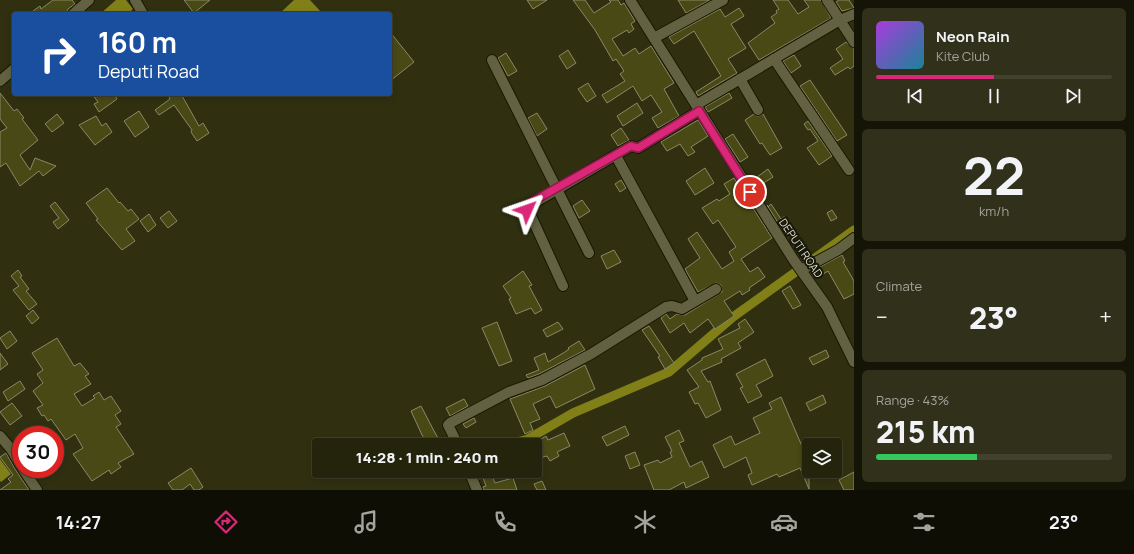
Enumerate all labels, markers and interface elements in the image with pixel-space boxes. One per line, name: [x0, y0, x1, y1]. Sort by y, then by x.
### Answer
text: 160 m: [98, 23, 177, 61]
text: Neon Rain: [936, 26, 1010, 47]
icon: right: [32, 28, 84, 80]
text: Kite Club: [936, 47, 990, 65]
text: Deputi Road: [98, 59, 199, 83]
icon: previous: [904, 85, 926, 107]
icon: pause: [983, 85, 1005, 107]
icon: next: [1062, 85, 1084, 107]
text: 22: [963, 140, 1025, 211]
pin: [733, 175, 767, 209]
icon: arrive: [739, 181, 761, 203]
position arrow: [506, 189, 548, 231]
text: km/h: [979, 202, 1009, 220]
street label: DEPUTI ROAD: [776, 215, 827, 280]
text: Climate: [876, 277, 922, 295]
text: 23°: [969, 297, 1018, 338]
text: −: [876, 302, 888, 332]
text: +: [1099, 302, 1112, 332]
text: Range · 43%: [876, 391, 949, 409]
text: 215 km: [876, 411, 975, 452]
speed limit sign: 30: [12, 426, 64, 478]
map controls: [802, 438, 842, 478]
button: layers: [802, 438, 842, 478]
text: 14:28 · 1 min · 240 m: [356, 447, 498, 468]
icon: directions: [212, 508, 240, 536]
icon: music: [352, 508, 380, 536]
icon: phone: [491, 508, 519, 536]
icon: climate: [631, 508, 659, 536]
icon: car: [770, 508, 798, 536]
icon: filters: [910, 508, 938, 536]
text: 14:27: [56, 510, 101, 534]
text: 23°: [1049, 510, 1078, 534]

